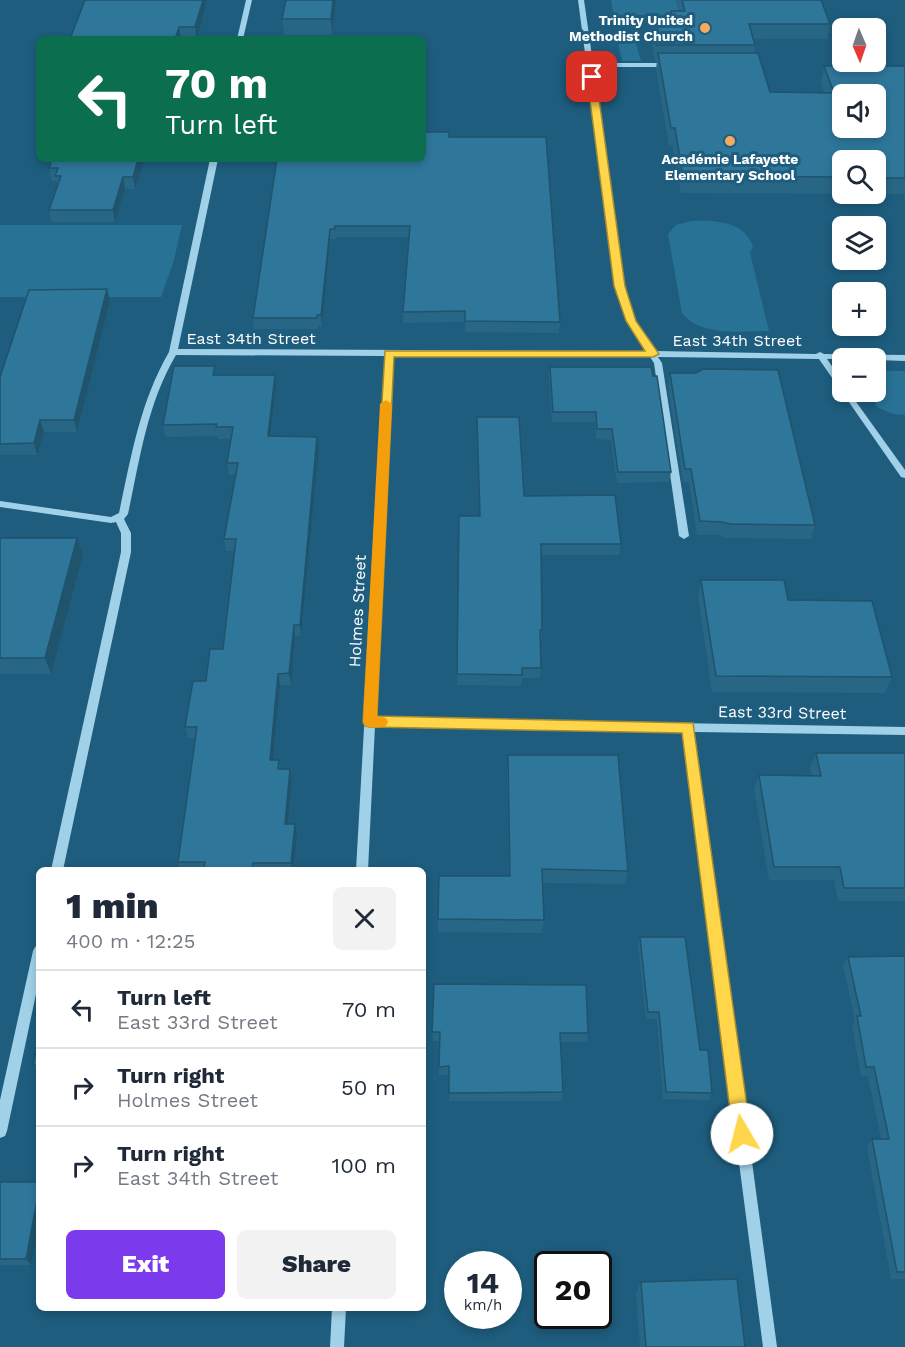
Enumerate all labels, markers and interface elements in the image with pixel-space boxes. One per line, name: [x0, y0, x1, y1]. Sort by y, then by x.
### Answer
place label: Trinity United Methodist Church: [569, 12, 693, 44]
north arrow: [832, 18, 886, 72]
map controls: [832, 18, 886, 402]
marker: Trinity United Methodist Church: [698, 21, 712, 35]
pin: [566, 51, 617, 102]
text: 70 m: [165, 59, 268, 108]
icon: left: [66, 60, 144, 138]
icon: arrive: [575, 60, 608, 93]
button: sound: [832, 84, 886, 138]
text: Turn left: [165, 109, 277, 141]
marker: Académie Lafayette Elementary School: [723, 134, 737, 148]
button: search: [832, 150, 886, 204]
place label: Académie Lafayette Elementary School: [662, 151, 798, 183]
button: layers: [832, 216, 886, 270]
button: +: [832, 282, 886, 336]
street label: East 34th Street: [186, 329, 316, 348]
street label: East 34th Street: [672, 331, 802, 350]
button: −: [832, 348, 886, 402]
street label: Holmes Street: [345, 554, 370, 668]
street label: East 33rd Street: [718, 702, 847, 723]
text: 1 min: [66, 885, 159, 927]
button: close: [333, 887, 396, 950]
text: 400 m · 12:25: [66, 929, 195, 953]
text: Turn left: [117, 985, 211, 1010]
icon: left: [66, 993, 99, 1026]
text: 70 m: [342, 997, 396, 1022]
text: East 33rd Street: [117, 1010, 278, 1034]
text: Turn right: [117, 1063, 224, 1088]
icon: right: [66, 1071, 99, 1104]
text: 50 m: [341, 1075, 396, 1100]
text: Holmes Street: [117, 1088, 258, 1112]
position arrow: [710, 1102, 774, 1166]
text: Turn right: [117, 1141, 224, 1166]
icon: right: [66, 1149, 99, 1182]
text: 100 m: [332, 1153, 396, 1178]
text: East 34th Street: [117, 1166, 278, 1190]
button: Exit: [66, 1230, 225, 1299]
button: Share: [237, 1230, 396, 1299]
speed limit sign: 20: [534, 1251, 612, 1329]
text: 14: [467, 1265, 499, 1300]
text: km/h: [464, 1296, 502, 1314]

